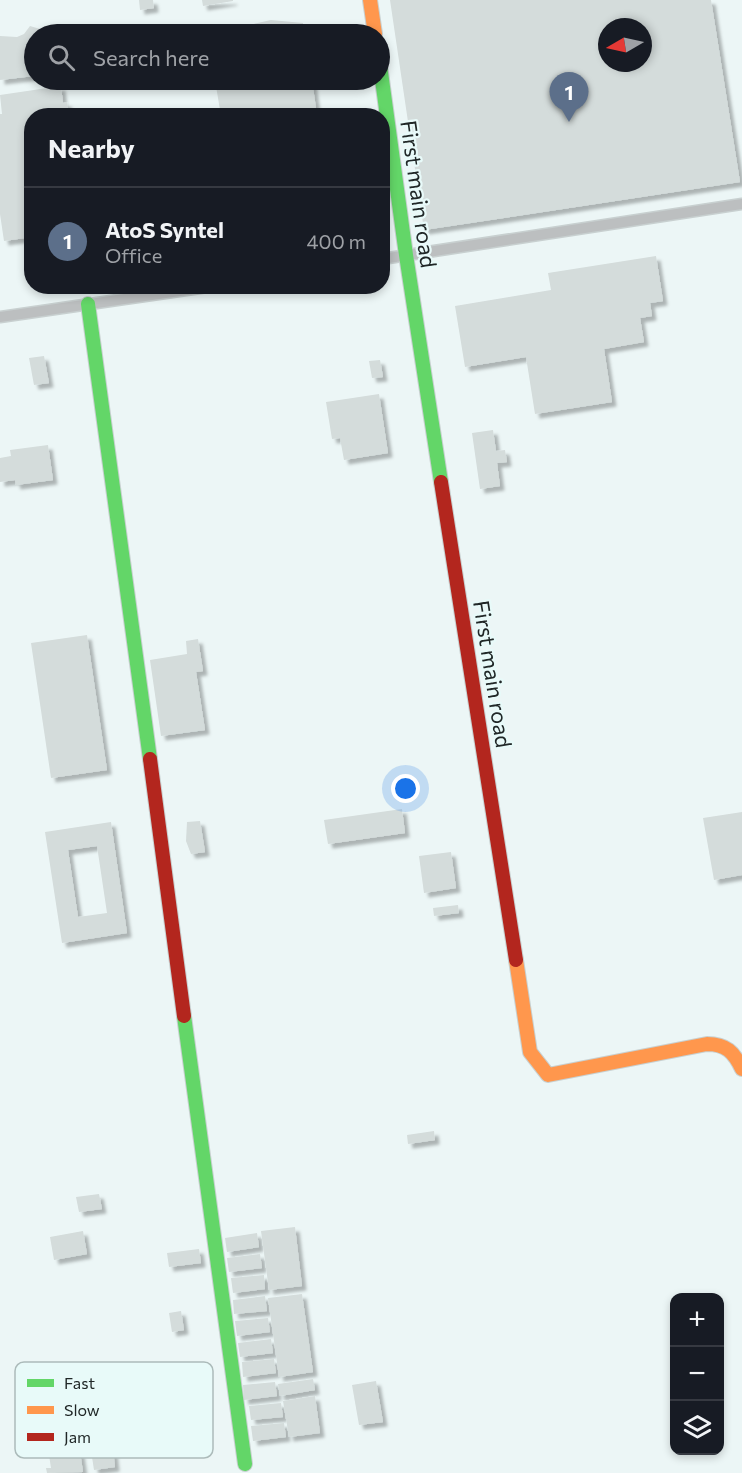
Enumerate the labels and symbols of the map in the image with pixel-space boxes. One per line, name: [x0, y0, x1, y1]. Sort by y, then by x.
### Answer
north arrow: [598, 18, 652, 72]
pin: 1: [550, 72, 588, 122]
street label: First main road: [395, 118, 443, 270]
street label: First main road: [468, 598, 518, 750]
your location: [391, 774, 420, 803]
legend: [15, 1362, 213, 1458]
text: Fast: [64, 1373, 95, 1392]
text: Slow: [64, 1400, 100, 1419]
text: Jam: [64, 1427, 91, 1446]

